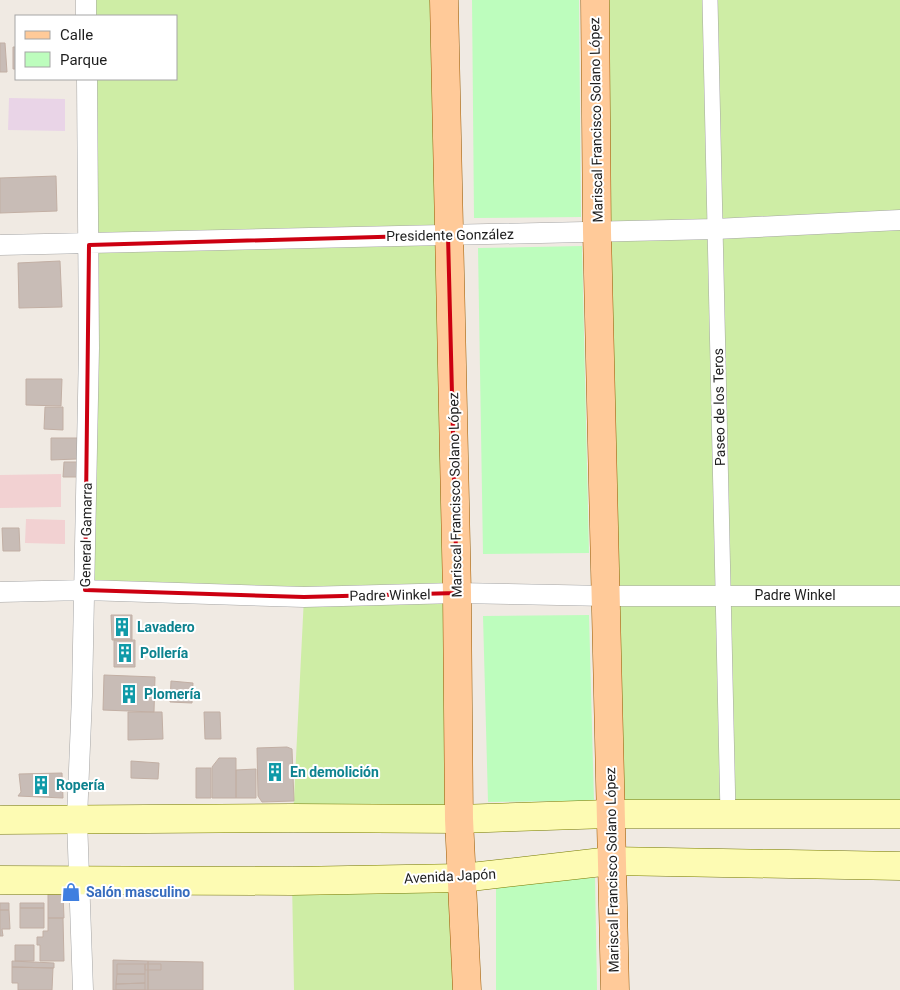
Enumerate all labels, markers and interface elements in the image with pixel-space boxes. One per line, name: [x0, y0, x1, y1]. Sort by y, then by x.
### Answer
legend: [15, 15, 178, 80]
street label: Mariscal Francisco Solano López: [586, 17, 606, 223]
text: Calle: [60, 26, 93, 44]
text: Parque: [60, 51, 107, 69]
street label: Presidente González: [386, 226, 514, 244]
street label: Paseo de los Teros: [710, 348, 728, 466]
street label: Mariscal Francisco Solano López: [445, 392, 465, 598]
street label: General Gamarra: [77, 482, 95, 588]
street label: Padre Winkel: [349, 586, 431, 604]
street label: Padre Winkel: [754, 587, 836, 603]
building icon: Lavadero: [111, 616, 133, 638]
place label: Lavadero: [137, 619, 195, 635]
building icon: Pollería: [114, 642, 136, 664]
place label: Pollería: [140, 645, 189, 661]
building icon: Plomería: [118, 683, 140, 705]
place label: Plomería: [144, 686, 201, 702]
building icon: En demolición: [264, 761, 286, 783]
place label: En demolición: [290, 764, 379, 780]
street label: Mariscal Francisco Solano López: [602, 767, 622, 973]
building icon: Ropería: [30, 774, 52, 796]
place label: Ropería: [56, 777, 105, 793]
street label: Avenida Japón: [404, 866, 496, 886]
shop icon: Salón masculino: [60, 881, 82, 903]
place label: Salón masculino: [86, 884, 190, 900]

